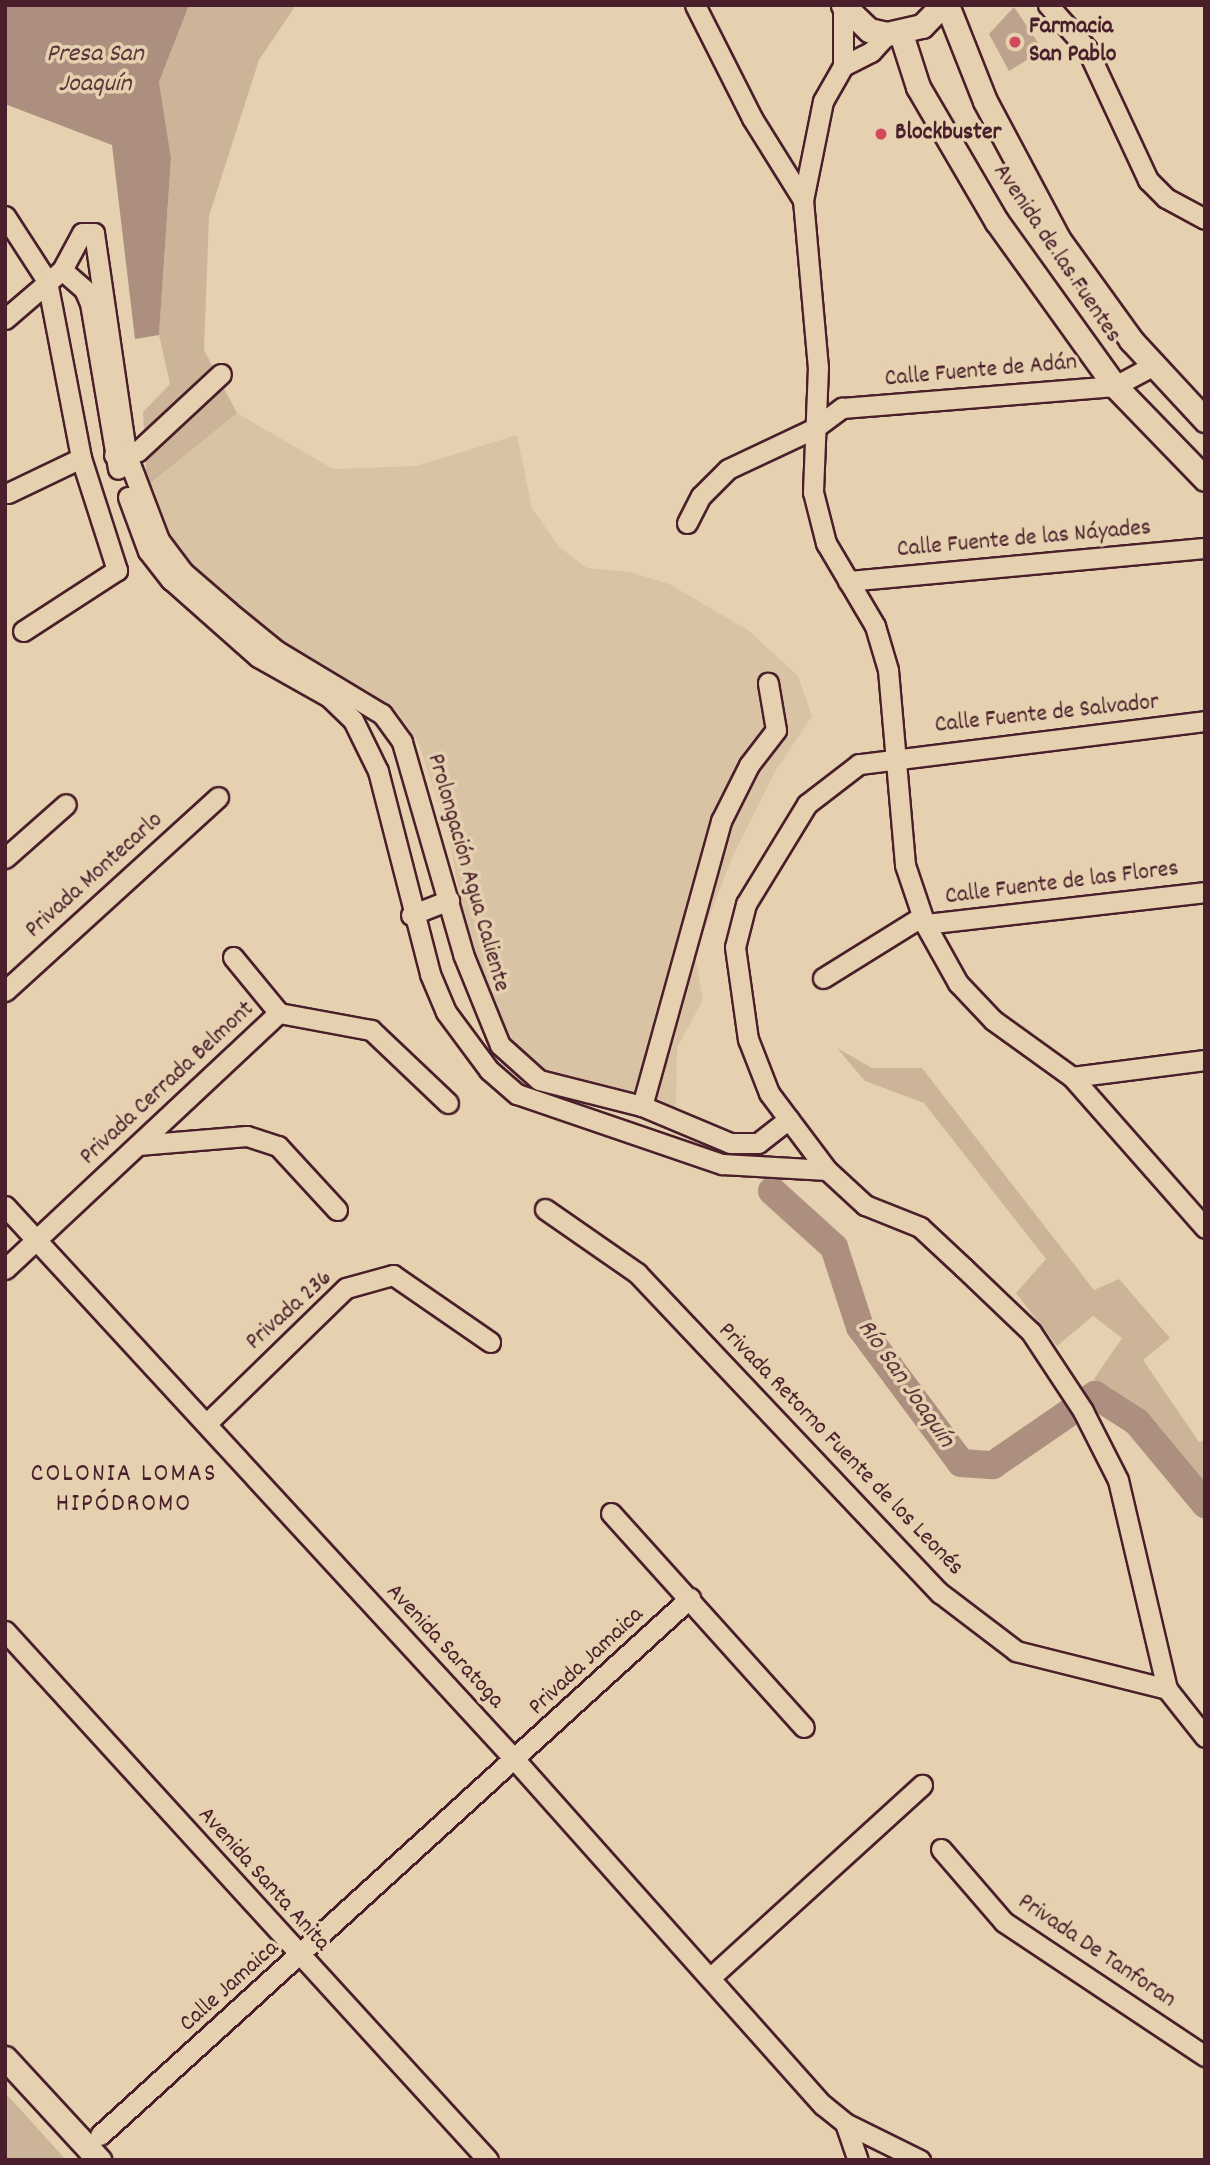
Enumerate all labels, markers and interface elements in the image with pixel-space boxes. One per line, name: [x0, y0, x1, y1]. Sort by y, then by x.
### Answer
place label: Farmacia San Pablo: [1029, 14, 1116, 70]
marker: Farmacia San Pablo: [1007, 34, 1023, 50]
water label: Presa San Joaquín: [46, 39, 144, 100]
place label: Blockbuster: [895, 120, 1001, 148]
marker: Blockbuster: [873, 126, 889, 142]
street label: Avenida de las Fuentes: [986, 159, 1126, 349]
street label: Calle Fuente de Adán: [884, 349, 1078, 395]
street label: Calle Fuente de las Náyades: [896, 515, 1152, 565]
street label: Calle Fuente de Salvador: [934, 689, 1160, 741]
street label: Prolongación Agua Caliente: [419, 751, 515, 995]
street label: Privada Montecarlo: [20, 807, 170, 945]
street label: Calle Fuente de las Flores: [944, 855, 1180, 913]
street label: Privada Cerrada Belmont: [75, 996, 261, 1172]
street label: Privada 236: [241, 1265, 339, 1357]
water label: Río San Joaquín: [849, 1314, 961, 1454]
street label: Privada Retorno Fuente de los Leonés: [711, 1317, 969, 1583]
district label: COLONIA LOMAS HIPÓDROMO: [32, 1459, 216, 1520]
street label: Avenida Saratoga: [379, 1579, 509, 1715]
street label: Privada Jamaica: [524, 1602, 650, 1722]
street label: Avenida Santa Anita: [191, 1802, 335, 1958]
street label: Privada De Tanforan: [1012, 1889, 1180, 2015]
street label: Calle Jamaica: [174, 1935, 286, 2039]

